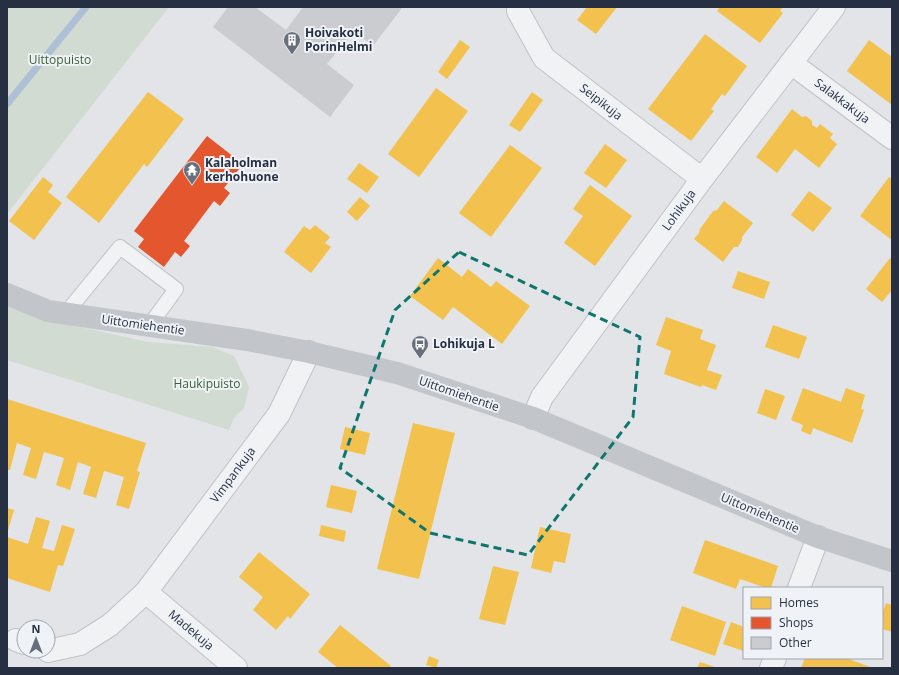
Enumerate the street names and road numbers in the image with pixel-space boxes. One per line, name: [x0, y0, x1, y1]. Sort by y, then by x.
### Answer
street label: Salakkakuja: [811, 74, 874, 127]
street label: Seipikuja: [576, 79, 626, 124]
street label: Lohikuja: [658, 186, 699, 234]
street label: Uittomiehentie: [100, 310, 186, 339]
street label: Uittomiehentie: [417, 372, 502, 415]
street label: Vimpankuja: [206, 443, 259, 506]
street label: Uittomiehentie: [718, 488, 802, 537]
street label: Madekuja: [165, 605, 218, 654]

